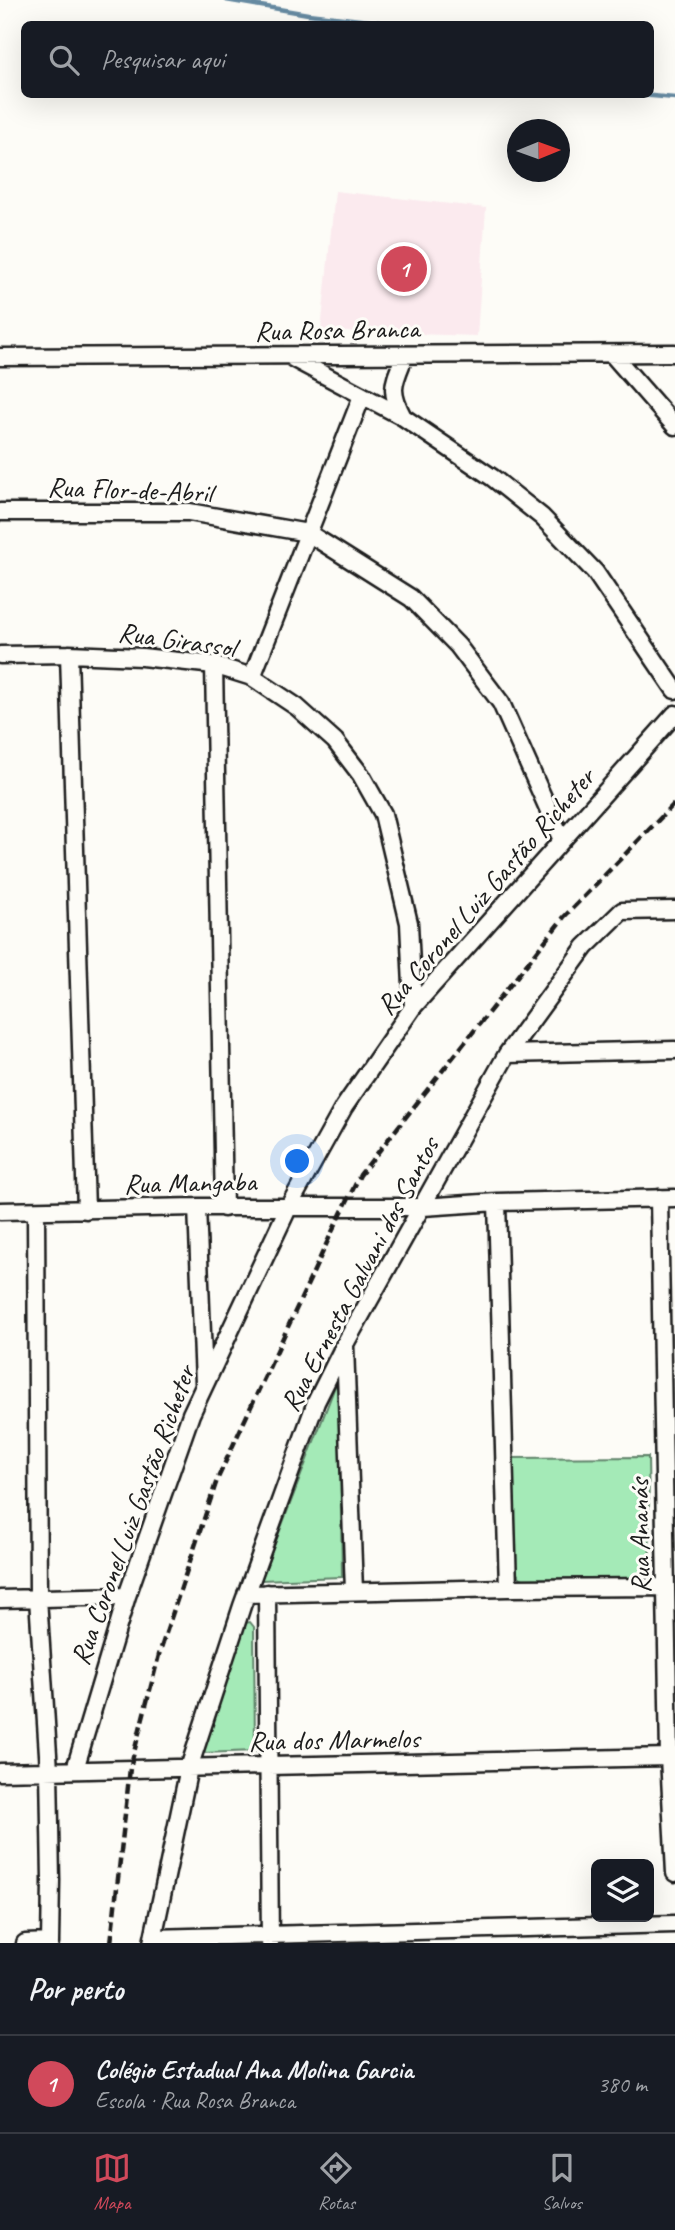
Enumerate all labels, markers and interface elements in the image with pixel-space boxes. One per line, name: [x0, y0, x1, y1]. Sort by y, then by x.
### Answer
search box: [21, 21, 654, 98]
icon: search: [45, 41, 83, 79]
text: Pesquisar aqui: [101, 43, 225, 76]
north arrow: [507, 119, 570, 182]
pin: 1: [381, 243, 427, 295]
street label: Rua Rosa Branca: [254, 311, 422, 348]
street label: Rua Flor-de-Abril: [47, 469, 218, 510]
street label: Rua Girassol: [116, 614, 243, 666]
street label: Rua Coronel Luiz Gastão Richeter: [369, 759, 604, 1022]
street label: Rua Ernesta Galvani dos Santos: [272, 1129, 448, 1417]
your location: [280, 1144, 314, 1178]
street label: Rua Mangaba: [124, 1164, 258, 1201]
street label: Rua Coronel Luiz Gastão Richeter: [62, 1358, 204, 1669]
street label: Rua Ananás: [621, 1476, 658, 1594]
street label: Rua dos Marmelos: [248, 1720, 422, 1758]
map controls: [591, 1859, 654, 1922]
button: layers: [591, 1859, 654, 1922]
text: Por perto: [28, 1970, 123, 2008]
text: Colégio Estadual Ana Molina Garcia: [95, 2053, 413, 2086]
text: 1: [46, 2070, 56, 2099]
text: 380 m: [598, 2070, 647, 2099]
text: Escola · Rua Rosa Branca: [95, 2086, 295, 2115]
tab: Mapa: [93, 2149, 131, 2215]
tab: Rotas: [317, 2149, 355, 2215]
tab: Salvos: [542, 2149, 582, 2215]

